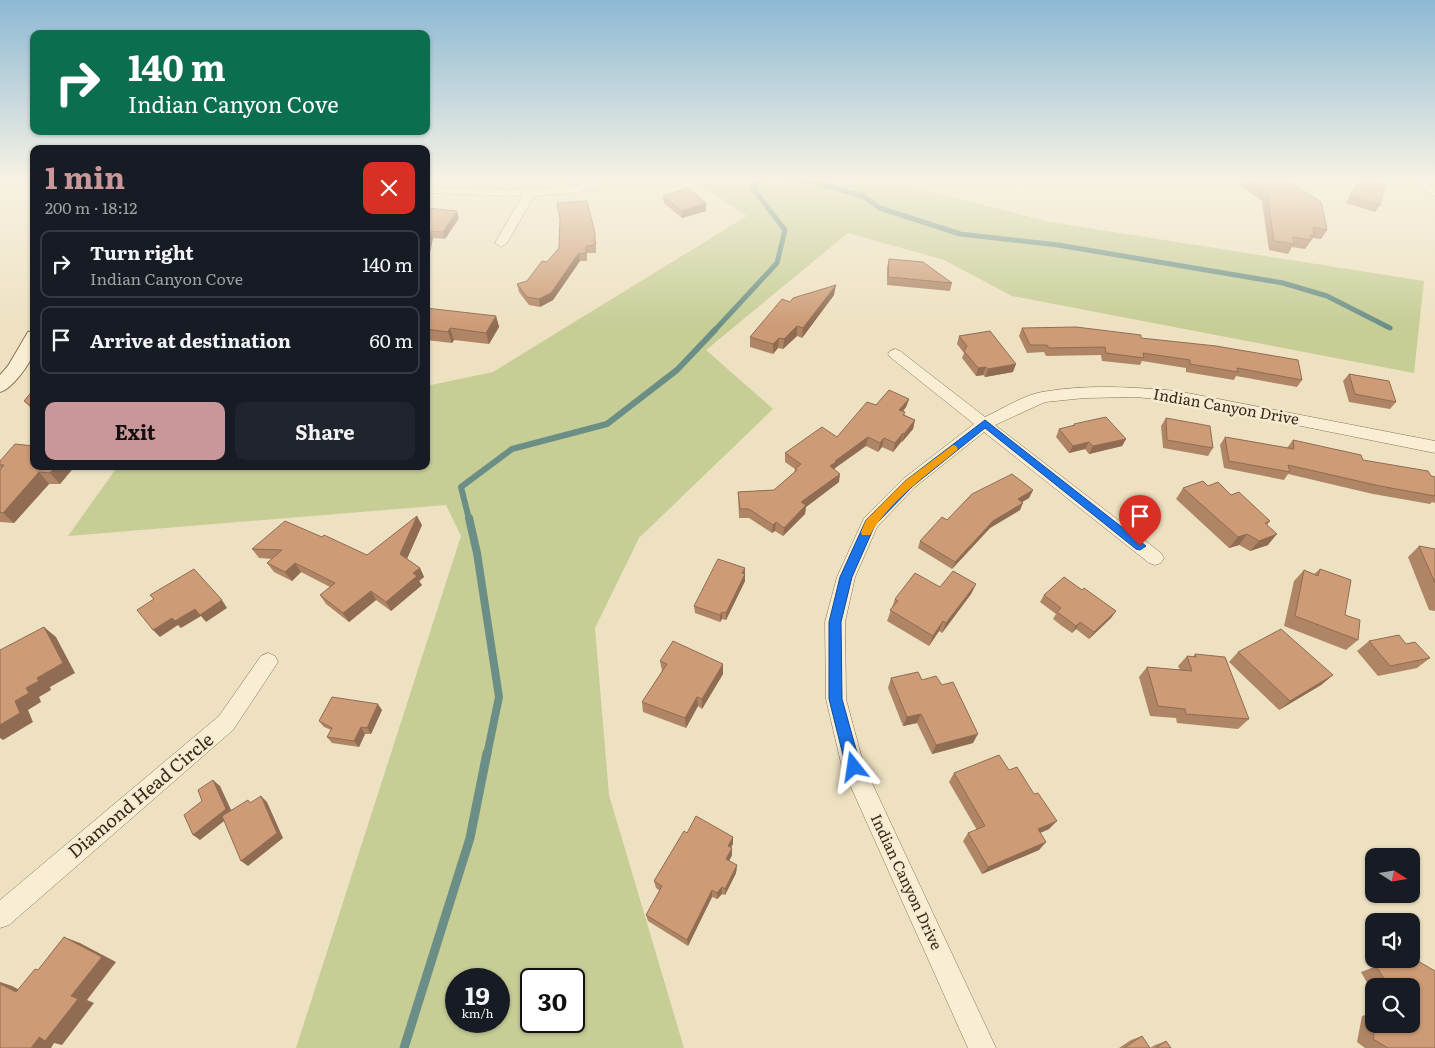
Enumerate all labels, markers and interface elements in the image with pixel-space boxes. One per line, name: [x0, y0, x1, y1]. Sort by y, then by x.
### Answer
text: 140 m: [128, 40, 226, 92]
icon: right: [45, 50, 110, 115]
text: Indian Canyon Cove: [128, 87, 339, 120]
text: 1 min: [45, 154, 125, 198]
button: close: [363, 162, 415, 214]
text: 200 m · 18:12: [45, 195, 137, 219]
text: Turn right: [90, 238, 194, 266]
icon: right: [47, 250, 75, 278]
text: 140 m: [362, 250, 413, 278]
text: Indian Canyon Cove: [90, 266, 243, 290]
icon: arrive: [47, 326, 75, 354]
text: Arrive at destination: [90, 326, 291, 354]
text: 60 m: [370, 326, 413, 354]
street label: Indian Canyon Drive: [1152, 381, 1301, 430]
button: Exit: [45, 402, 225, 460]
button: Share: [235, 402, 415, 460]
pin: [1119, 495, 1161, 546]
icon: arrive: [1126, 502, 1154, 530]
street label: Diamond Head Circle: [61, 726, 219, 864]
position arrow: [827, 740, 879, 792]
street label: Indian Canyon Drive: [866, 810, 949, 953]
north arrow: [1365, 848, 1420, 902]
map controls: [1365, 848, 1420, 1033]
button: sound: [1365, 913, 1420, 968]
speed limit sign: 30: [520, 968, 585, 1033]
text: 19: [465, 976, 490, 1013]
button: search: [1365, 978, 1420, 1033]
text: km/h: [462, 1004, 493, 1022]

